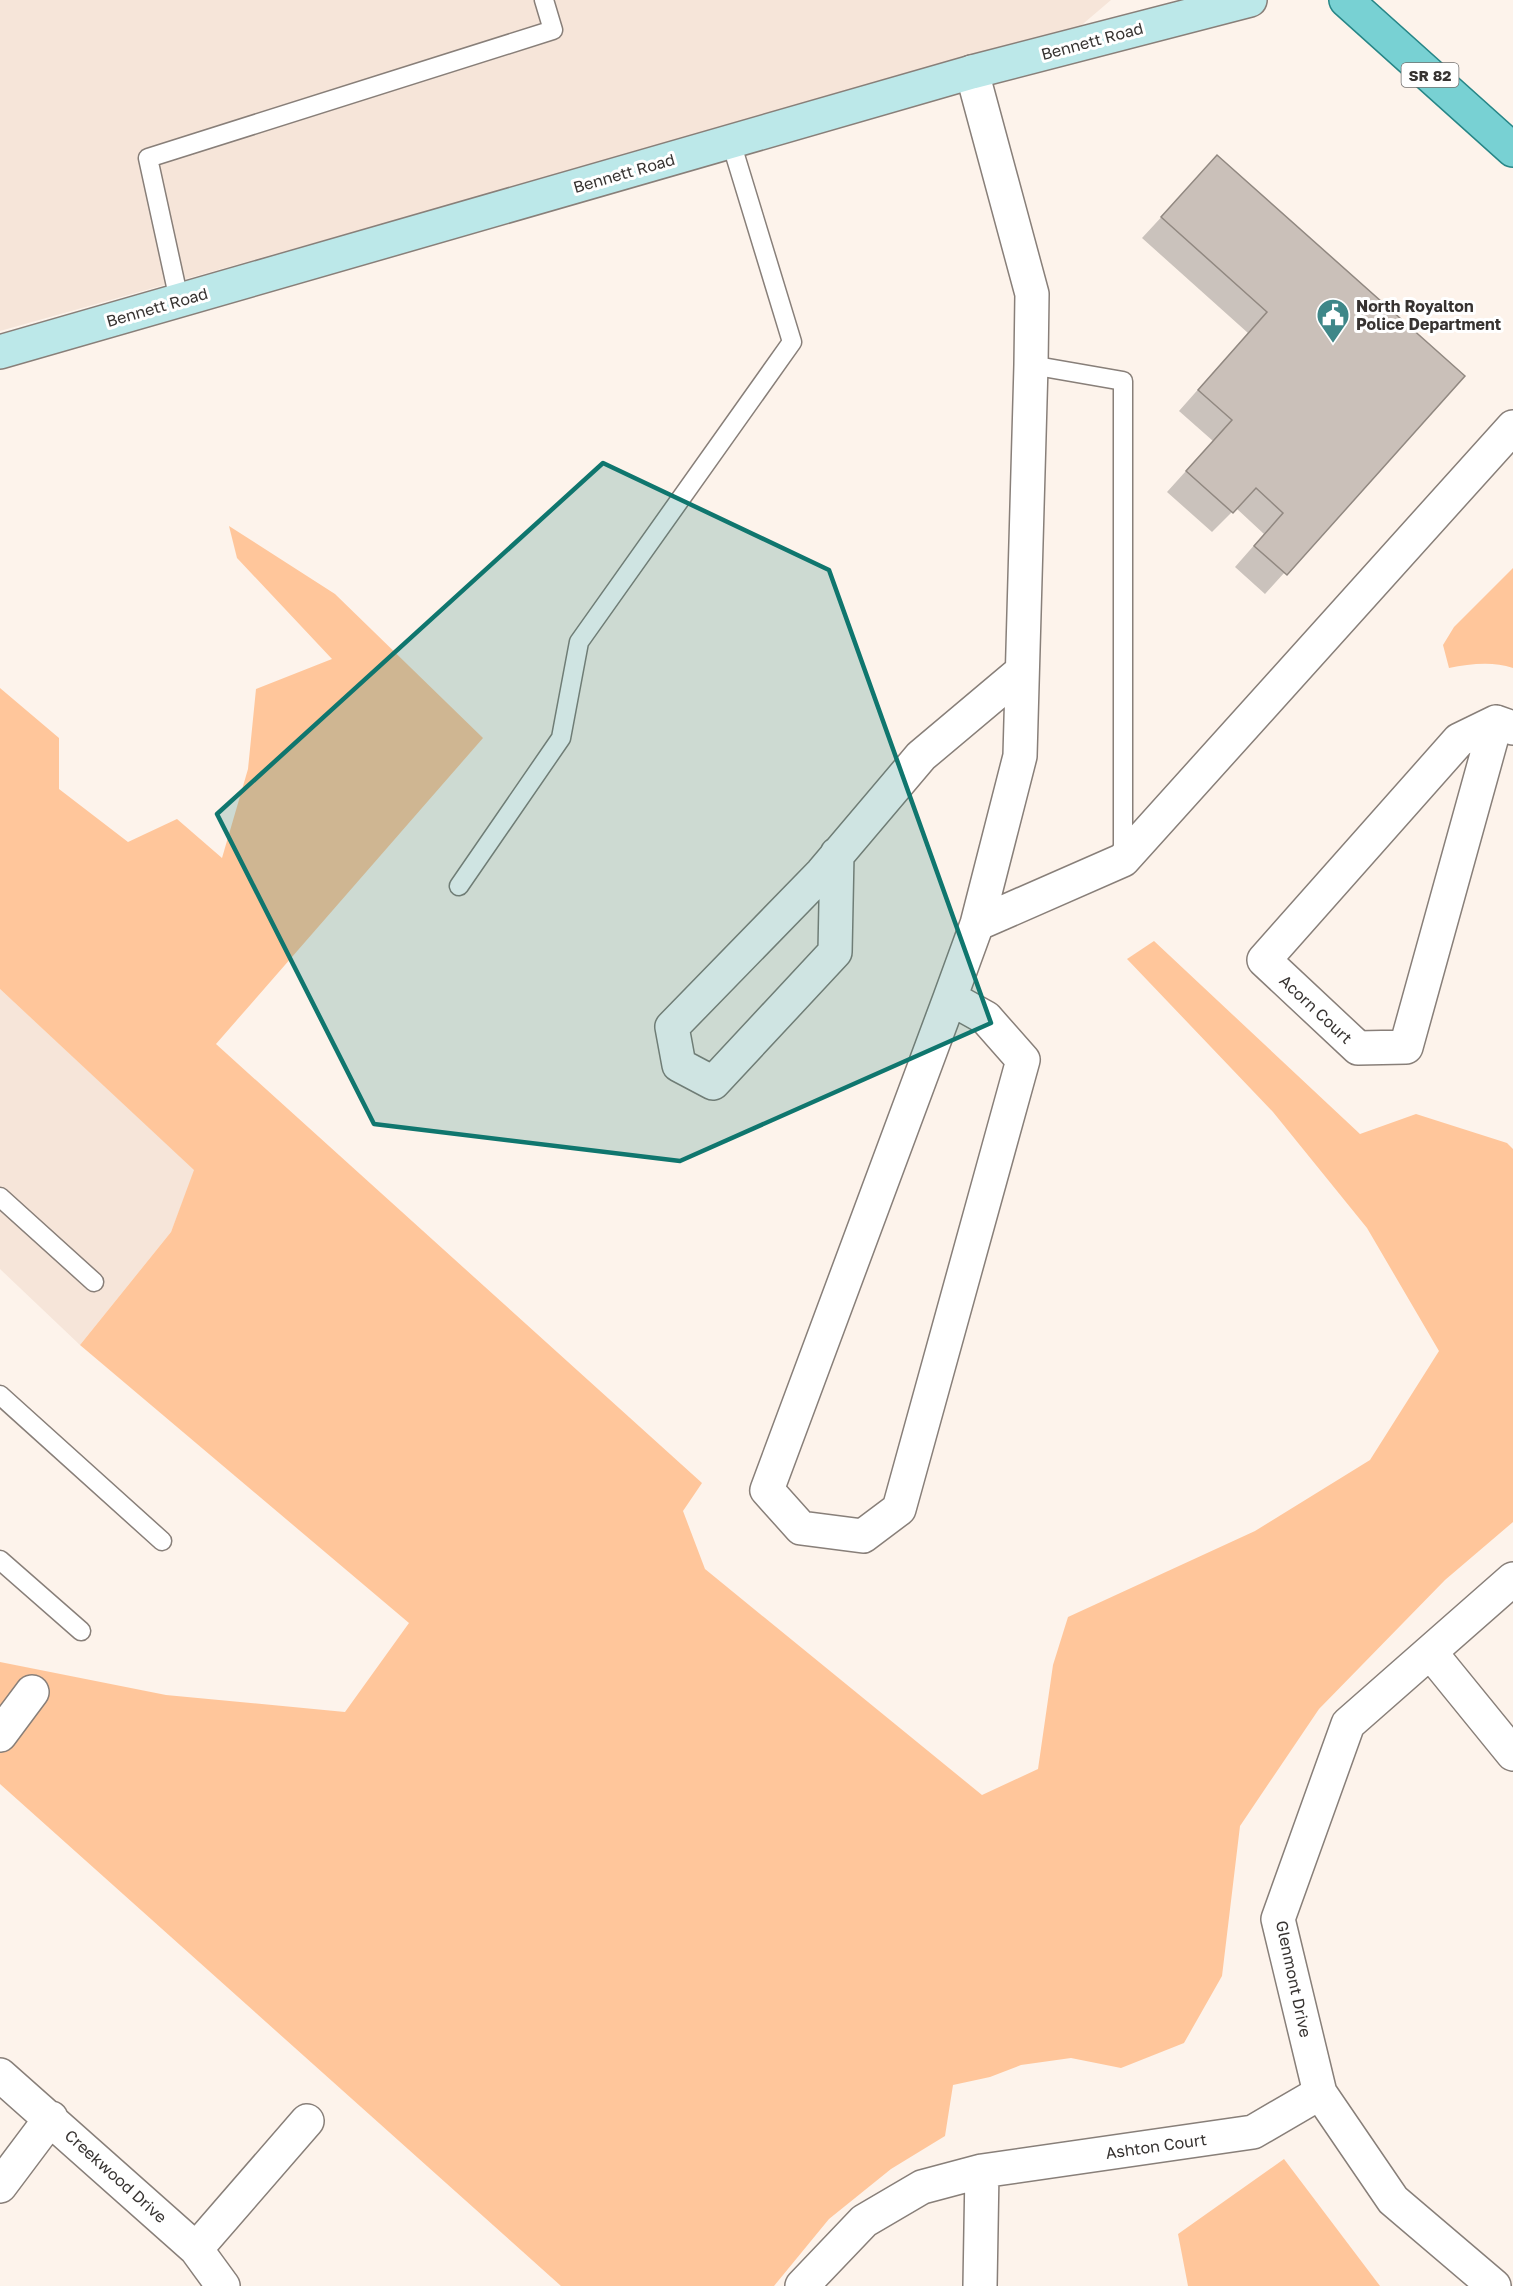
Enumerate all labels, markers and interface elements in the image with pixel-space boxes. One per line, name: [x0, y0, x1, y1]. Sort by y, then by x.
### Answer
street label: Bennett Road: [1039, 18, 1145, 64]
road number: SR 82: [1402, 63, 1458, 87]
street label: Bennett Road: [571, 149, 677, 197]
street label: Bennett Road: [104, 283, 210, 331]
place label: North Royalton Police Department: [1356, 296, 1501, 334]
public building icon: North Royalton Police Department: [1315, 297, 1351, 344]
street label: Acorn Court: [1276, 970, 1356, 1048]
street label: Glenmont Drive: [1272, 1919, 1316, 2039]
street label: Creekwood Drive: [61, 2125, 171, 2227]
street label: Ashton Court: [1104, 2129, 1208, 2163]

